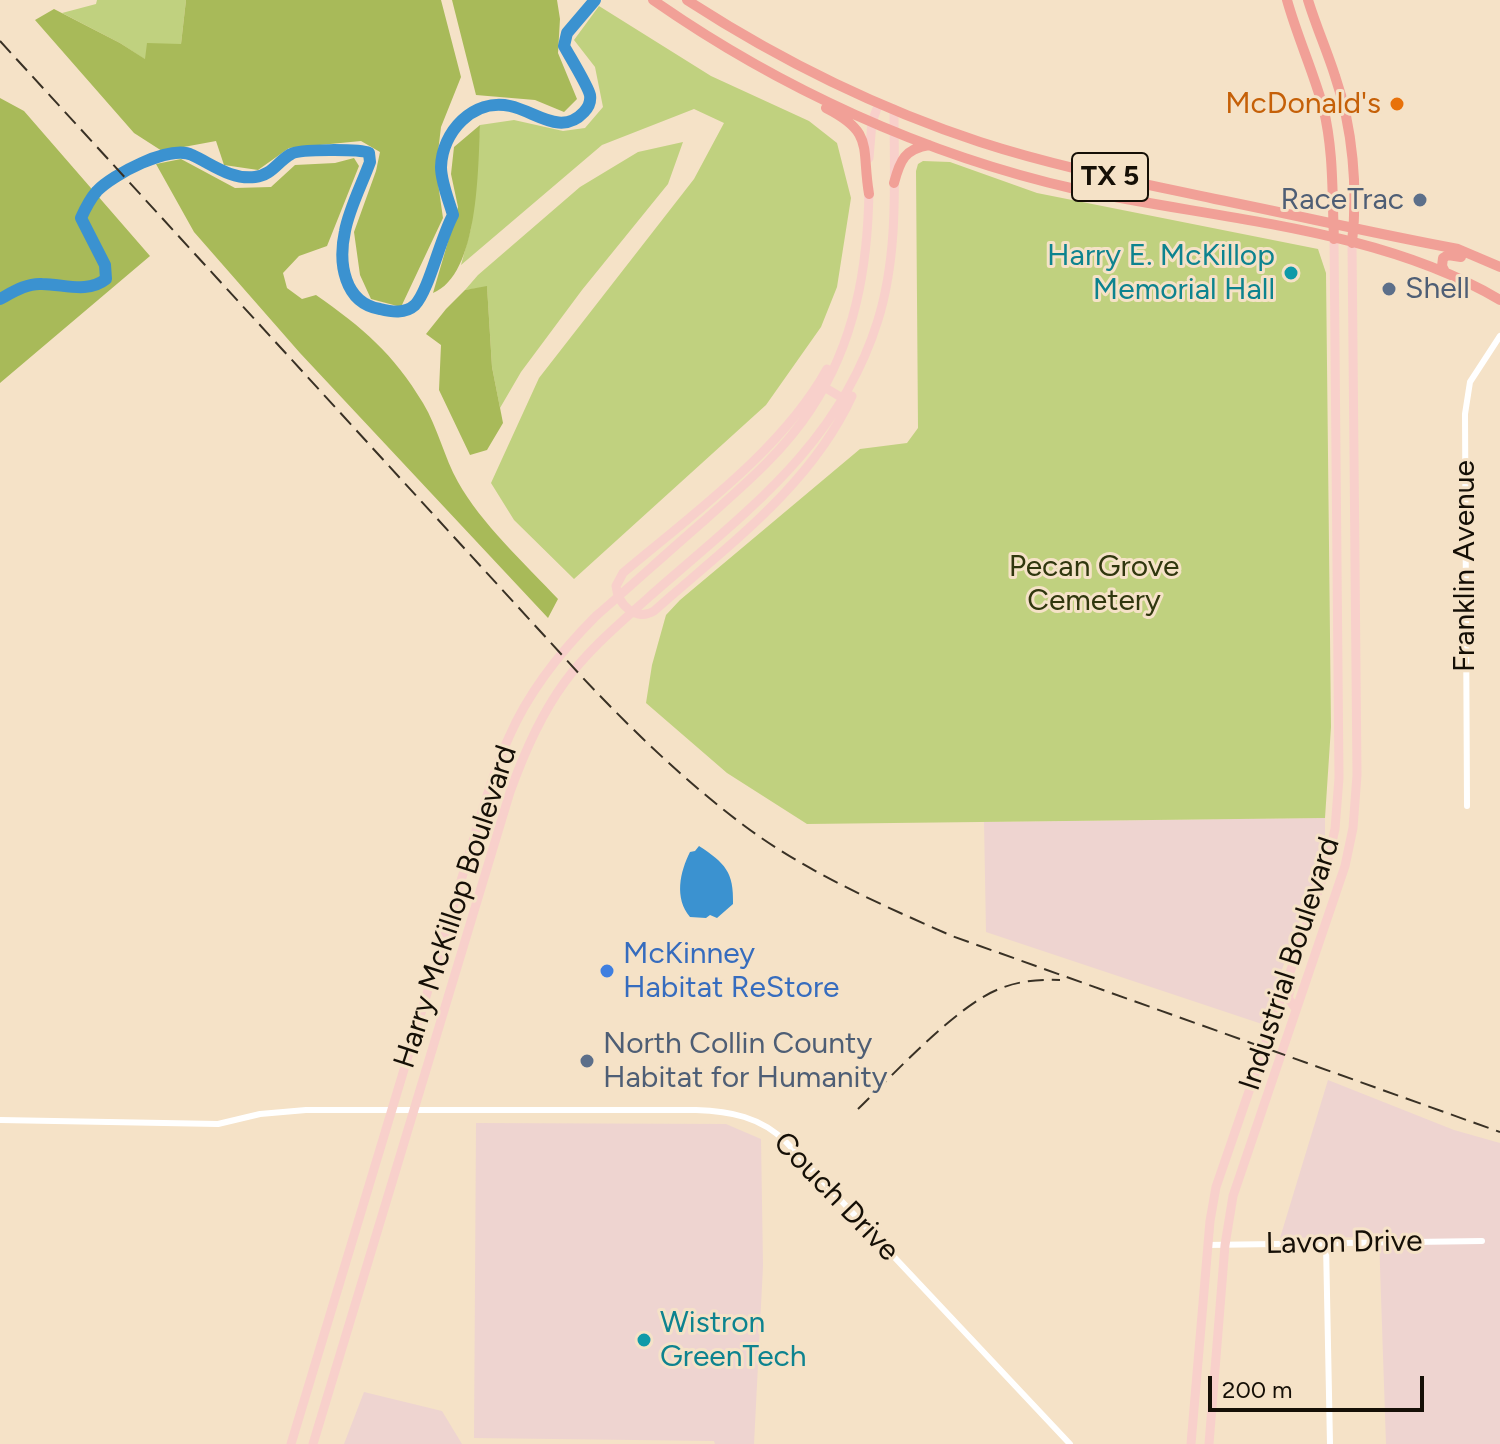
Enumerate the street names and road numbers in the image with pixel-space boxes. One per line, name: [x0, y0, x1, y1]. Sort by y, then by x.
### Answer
road number: TX 5: [1072, 153, 1148, 201]
street label: Franklin Avenue: [1447, 460, 1483, 672]
street label: Harry McKillop Boulevard: [387, 741, 525, 1073]
street label: Industrial Boulevard: [1232, 833, 1348, 1095]
street label: Couch Drive: [766, 1125, 906, 1269]
street label: Lavon Drive: [1265, 1224, 1423, 1262]

